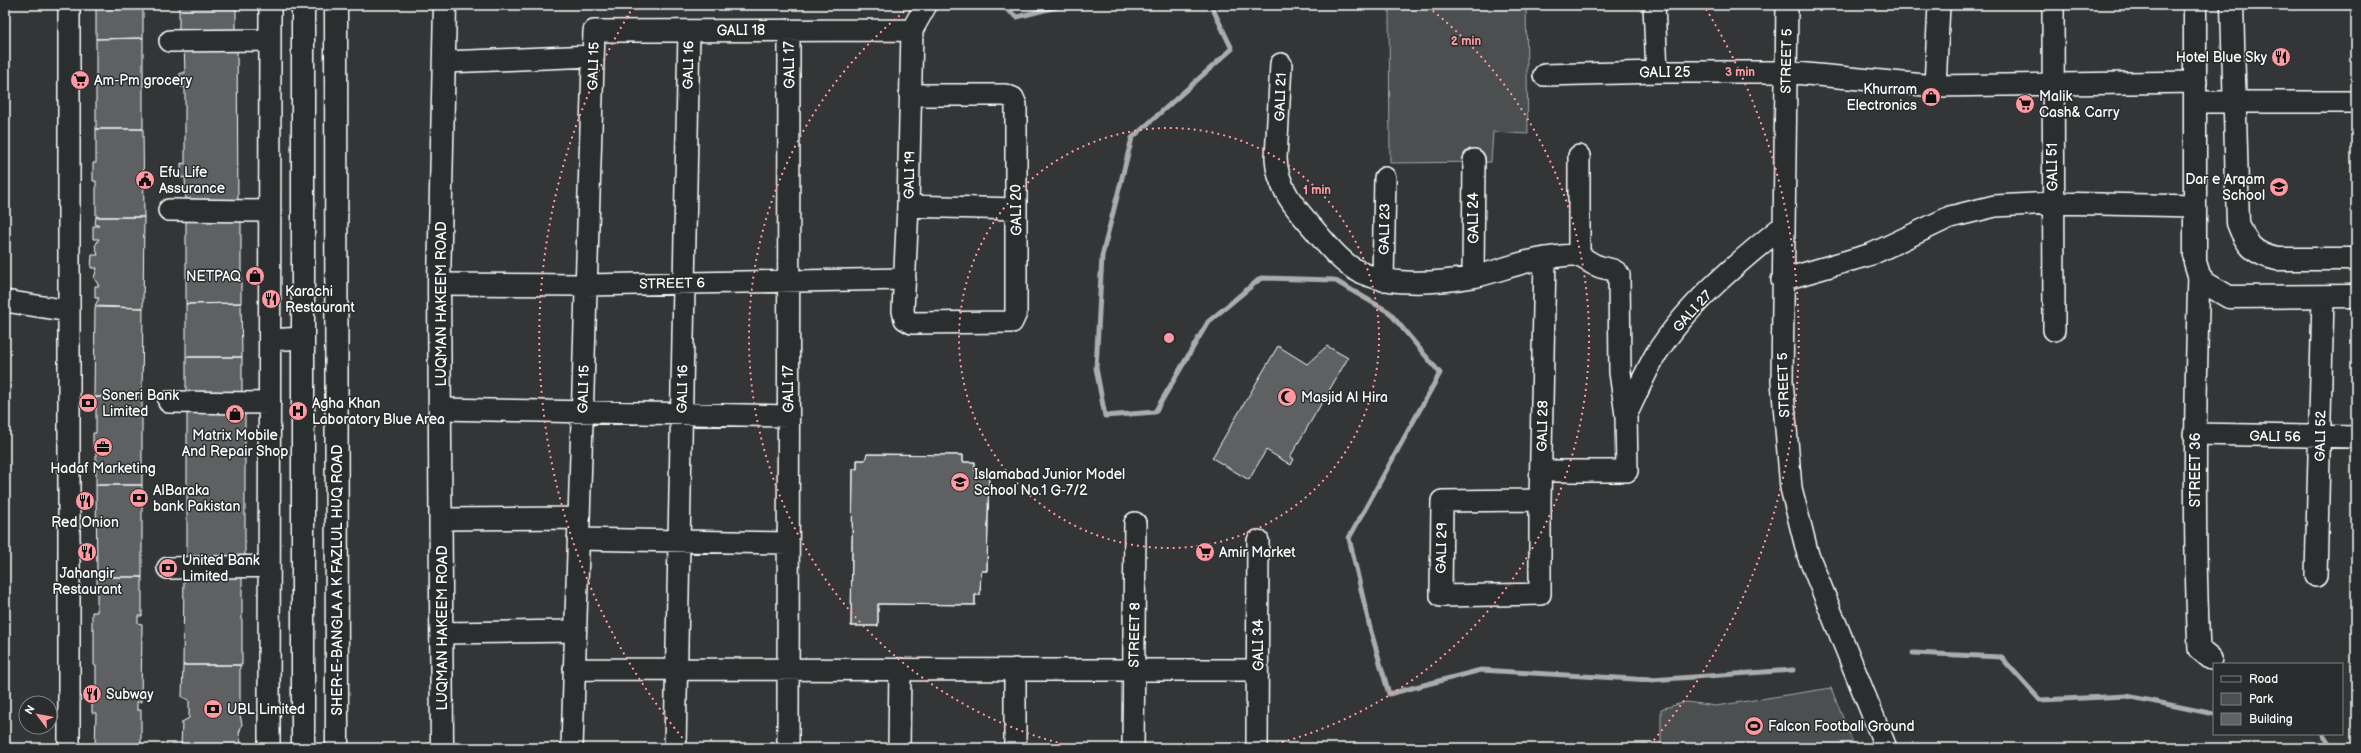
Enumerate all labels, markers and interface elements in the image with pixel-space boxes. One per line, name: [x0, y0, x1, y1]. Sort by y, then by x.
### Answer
street label: GALI 18: [717, 22, 765, 39]
street label: STREET 5: [1777, 28, 1796, 94]
text: 2 min: [1451, 34, 1481, 49]
street label: GALI 16: [680, 40, 697, 90]
street label: GALI 17: [781, 41, 798, 89]
street label: GALI 15: [584, 42, 603, 91]
restaurant icon: Hotel Blue Sky: [2270, 46, 2292, 68]
place label: Hotel Blue Sky: [2176, 49, 2268, 66]
street label: GALI 25: [1639, 64, 1691, 81]
text: 3 min: [1725, 65, 1755, 80]
supermarket icon: Am-Pm grocery: [69, 69, 91, 91]
place label: Am-Pm grocery: [94, 72, 193, 89]
street label: GALI 21: [1271, 73, 1290, 122]
place label: Khurram Electronics: [1846, 81, 1917, 114]
shop icon: Khurram Electronics: [1920, 86, 1942, 108]
place label: Malik Cash& Carry: [2039, 88, 2120, 121]
supermarket icon: Malik Cash& Carry: [2014, 93, 2036, 115]
street label: GALI 51: [2044, 143, 2061, 191]
street label: GALI 19: [901, 151, 918, 199]
place label: Efu Life Assurance: [159, 164, 225, 197]
public building icon: Efu Life Assurance: [134, 169, 156, 191]
place label: Dar e Arqam School: [2185, 171, 2265, 204]
school or university icon: Dar e Arqam School: [2268, 176, 2290, 198]
text: 1 min: [1303, 183, 1331, 198]
street label: GALI 20: [1008, 184, 1025, 236]
street label: GALI 24: [1465, 192, 1482, 244]
street label: GALI 23: [1376, 203, 1393, 255]
street label: LUQMAN HAKEEM ROAD: [433, 221, 450, 387]
shop icon: NETPAQ: [244, 265, 266, 287]
place label: NETPAQ: [186, 268, 241, 285]
street label: STREET 6: [639, 274, 705, 293]
place label: Karachi Restaurant: [285, 283, 355, 316]
street label: GALI 27: [1669, 287, 1716, 336]
restaurant icon: Karachi Restaurant: [260, 288, 282, 310]
centre of rings: [1162, 331, 1176, 345]
street label: STREET 5: [1774, 352, 1793, 418]
street label: GALI 16: [674, 364, 691, 414]
street label: GALI 15: [574, 365, 593, 414]
street label: GALI 17: [780, 365, 797, 413]
mosque icon: Masjid Al Hira: [1276, 386, 1298, 408]
place label: Soneri Bank Limited: [102, 387, 179, 420]
place label: Masjid Al Hira: [1301, 389, 1388, 406]
bank icon: Soneri Bank Limited: [77, 392, 99, 414]
place label: Agha Khan Laboratory Blue Area: [312, 395, 445, 428]
hospital icon: Agha Khan Laboratory Blue Area: [287, 400, 309, 422]
street label: GALI 28: [1534, 400, 1551, 452]
shop icon: Matrix Mobile And Repair Shop: [224, 403, 246, 425]
street label: GALI 52: [2312, 409, 2329, 462]
place label: Matrix Mobile And Repair Shop: [182, 427, 288, 460]
street label: GALI 56: [2249, 428, 2301, 445]
street label: STREET 36: [2187, 432, 2204, 507]
office icon: Hadaf Marketing: [92, 436, 114, 458]
street label: SHER-E-BANGLA A K FAZLUL HUQ ROAD: [329, 444, 346, 716]
place label: Hadaf Marketing: [50, 460, 156, 477]
place label: Islamabad Junior Model School No.1 G-7/2: [974, 466, 1125, 499]
school or university icon: Islamabad Junior Model School No.1 G-7/2: [949, 471, 971, 493]
place label: AlBaraka bank Pakistan: [153, 482, 240, 515]
bank icon: AlBaraka bank Pakistan: [128, 487, 150, 509]
restaurant icon: Red Onion: [74, 490, 96, 512]
place label: Red Onion: [51, 514, 119, 531]
street label: GALI 29: [1433, 522, 1450, 574]
restaurant icon: Jahangir Restaurant: [76, 541, 98, 563]
supermarket icon: Amir Market: [1194, 541, 1216, 563]
place label: Amir Market: [1219, 544, 1296, 561]
street label: LUQMAN HAKEEM ROAD: [434, 545, 451, 711]
place label: United Bank Limited: [182, 552, 260, 585]
bank icon: United Bank Limited: [157, 557, 179, 579]
place label: Jahangir Restaurant: [52, 565, 123, 598]
street label: STREET 8: [1125, 602, 1144, 668]
street label: GALI 34: [1250, 618, 1267, 671]
legend: [2213, 663, 2343, 735]
text: Road: [2249, 672, 2278, 687]
restaurant icon: Subway: [81, 683, 103, 705]
place label: Subway: [106, 686, 154, 703]
text: Park: [2249, 692, 2273, 707]
north arrow: [18, 695, 58, 735]
bank icon: UBL Limited: [202, 698, 224, 720]
place label: UBL Limited: [227, 701, 305, 718]
text: N: [22, 703, 38, 717]
text: Building: [2249, 712, 2293, 727]
sports icon: Falcon Football Ground: [1743, 715, 1765, 737]
place label: Falcon Football Ground: [1768, 718, 1915, 735]

